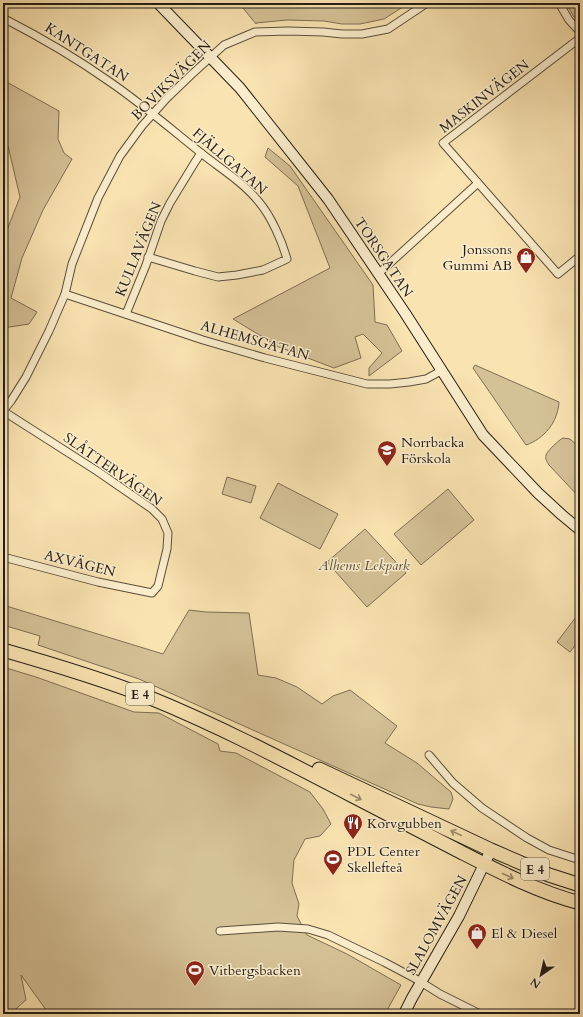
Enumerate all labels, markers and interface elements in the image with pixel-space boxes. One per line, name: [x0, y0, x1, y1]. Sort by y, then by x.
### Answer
street label: KANTGATAN: [41, 18, 132, 87]
street label: BOVIKSVÄGEN: [127, 36, 216, 125]
street label: MASKINVÄGEN: [435, 55, 533, 138]
street label: FJÄLLGATAN: [188, 124, 271, 199]
street label: KULLAVÄGEN: [111, 199, 166, 299]
street label: TORSGATAN: [350, 214, 417, 301]
place label: Jonssons Gummi AB: [442, 240, 512, 275]
shop icon: Jonssons Gummi AB: [515, 246, 537, 274]
street label: ALHEMSGATAN: [198, 316, 311, 365]
street label: SLÅTTERVÄGEN: [60, 428, 166, 511]
place label: Norrbacka Förskola: [401, 433, 464, 468]
school or university icon: Norrbacka Förskola: [376, 439, 398, 467]
street label: AXVÄGEN: [42, 545, 118, 582]
park label: Alhems Lekpark: [317, 556, 410, 575]
road number: E 4: [126, 683, 154, 705]
one-way arrow: [349, 794, 361, 801]
restaurant icon: Korvgubben: [342, 812, 364, 840]
place label: Korvgubben: [367, 814, 442, 833]
one-way arrow: [450, 829, 462, 836]
place label: PDL Center Skellefteå: [347, 842, 421, 877]
sports icon: PDL Center Skellefteå: [322, 848, 344, 876]
road number: E 4: [521, 858, 549, 880]
street label: SLALOMVÄGEN: [401, 872, 472, 978]
one-way arrow: [502, 873, 514, 880]
shop icon: El & Diesel: [466, 922, 488, 950]
place label: El & Diesel: [491, 924, 558, 943]
north arrow: [521, 955, 561, 995]
sports icon: Vitbergsbacken: [184, 959, 206, 987]
place label: Vitbergsbacken: [209, 961, 301, 980]
text: N: [527, 974, 544, 992]

